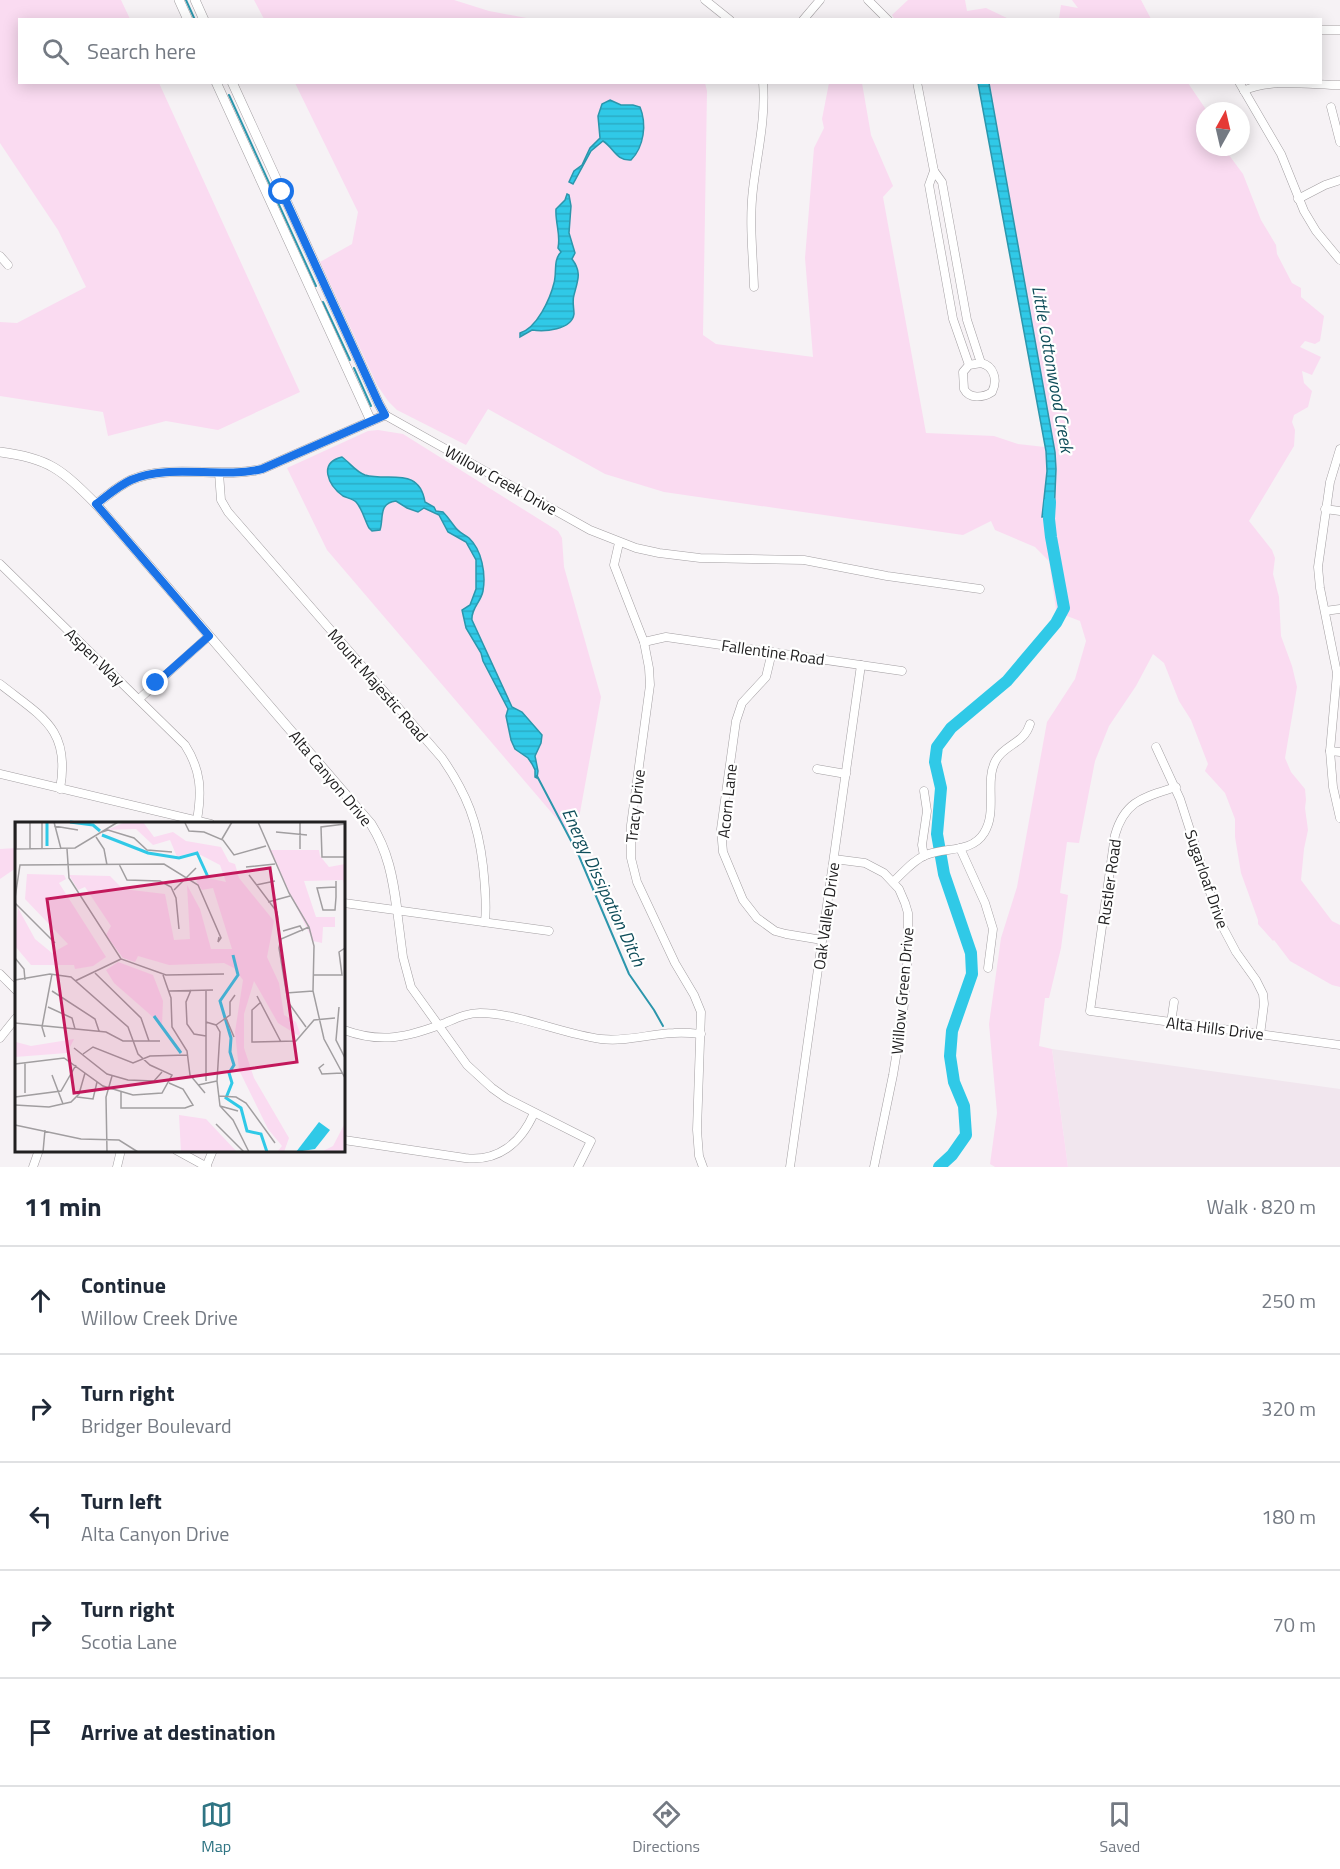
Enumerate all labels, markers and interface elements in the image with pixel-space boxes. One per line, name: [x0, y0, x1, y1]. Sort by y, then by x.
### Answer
search box: [18, 18, 1322, 84]
text: Search here: [87, 34, 196, 68]
icon: search: [39, 35, 72, 68]
north arrow: [1196, 102, 1250, 156]
route start: [268, 178, 294, 204]
water label: Little Cottonwood Creek: [1025, 284, 1081, 456]
street label: Willow Creek Drive: [440, 439, 562, 521]
street label: Aspen Way: [60, 622, 131, 692]
street label: Mount Majestic Road: [322, 623, 434, 747]
street label: Fallentine Road: [720, 633, 826, 671]
route end: [142, 669, 168, 695]
street label: Alta Canyon Drive: [284, 725, 378, 831]
street label: Acorn Lane: [711, 763, 743, 839]
street label: Tracy Drive: [619, 768, 651, 844]
water label: Energy Dissipation Ditch: [555, 803, 653, 972]
inset map: [15, 822, 345, 1152]
street label: Sugarloaf Drive: [1179, 826, 1235, 932]
street label: Rustler Road: [1091, 837, 1127, 927]
street label: Oak Valley Drive: [807, 861, 845, 971]
street label: Willow Green Drive: [884, 926, 920, 1056]
street label: Alta Hills Drive: [1165, 1010, 1265, 1046]
text: 11 min: [24, 1187, 102, 1226]
text: Walk · 820 m: [1207, 1191, 1316, 1222]
text: Continue: [81, 1268, 166, 1302]
icon: ahead: [24, 1284, 57, 1317]
text: 250 m: [1261, 1285, 1316, 1316]
text: Willow Creek Drive: [81, 1302, 238, 1333]
text: Turn right: [81, 1376, 175, 1410]
icon: right: [24, 1392, 57, 1425]
text: 320 m: [1261, 1393, 1316, 1424]
text: Bridger Boulevard: [81, 1410, 232, 1441]
text: Turn left: [81, 1484, 162, 1518]
icon: left: [24, 1500, 57, 1533]
text: 180 m: [1261, 1501, 1316, 1532]
text: Alta Canyon Drive: [81, 1518, 229, 1549]
text: Turn right: [81, 1592, 175, 1626]
icon: right: [24, 1608, 57, 1641]
text: 70 m: [1272, 1609, 1316, 1640]
text: Scotia Lane: [81, 1626, 177, 1657]
text: Arrive at destination: [81, 1715, 276, 1749]
icon: arrive: [24, 1716, 57, 1749]
tab: Map: [200, 1798, 233, 1858]
tab: Directions: [632, 1798, 700, 1858]
tab: Saved: [1100, 1798, 1140, 1858]

